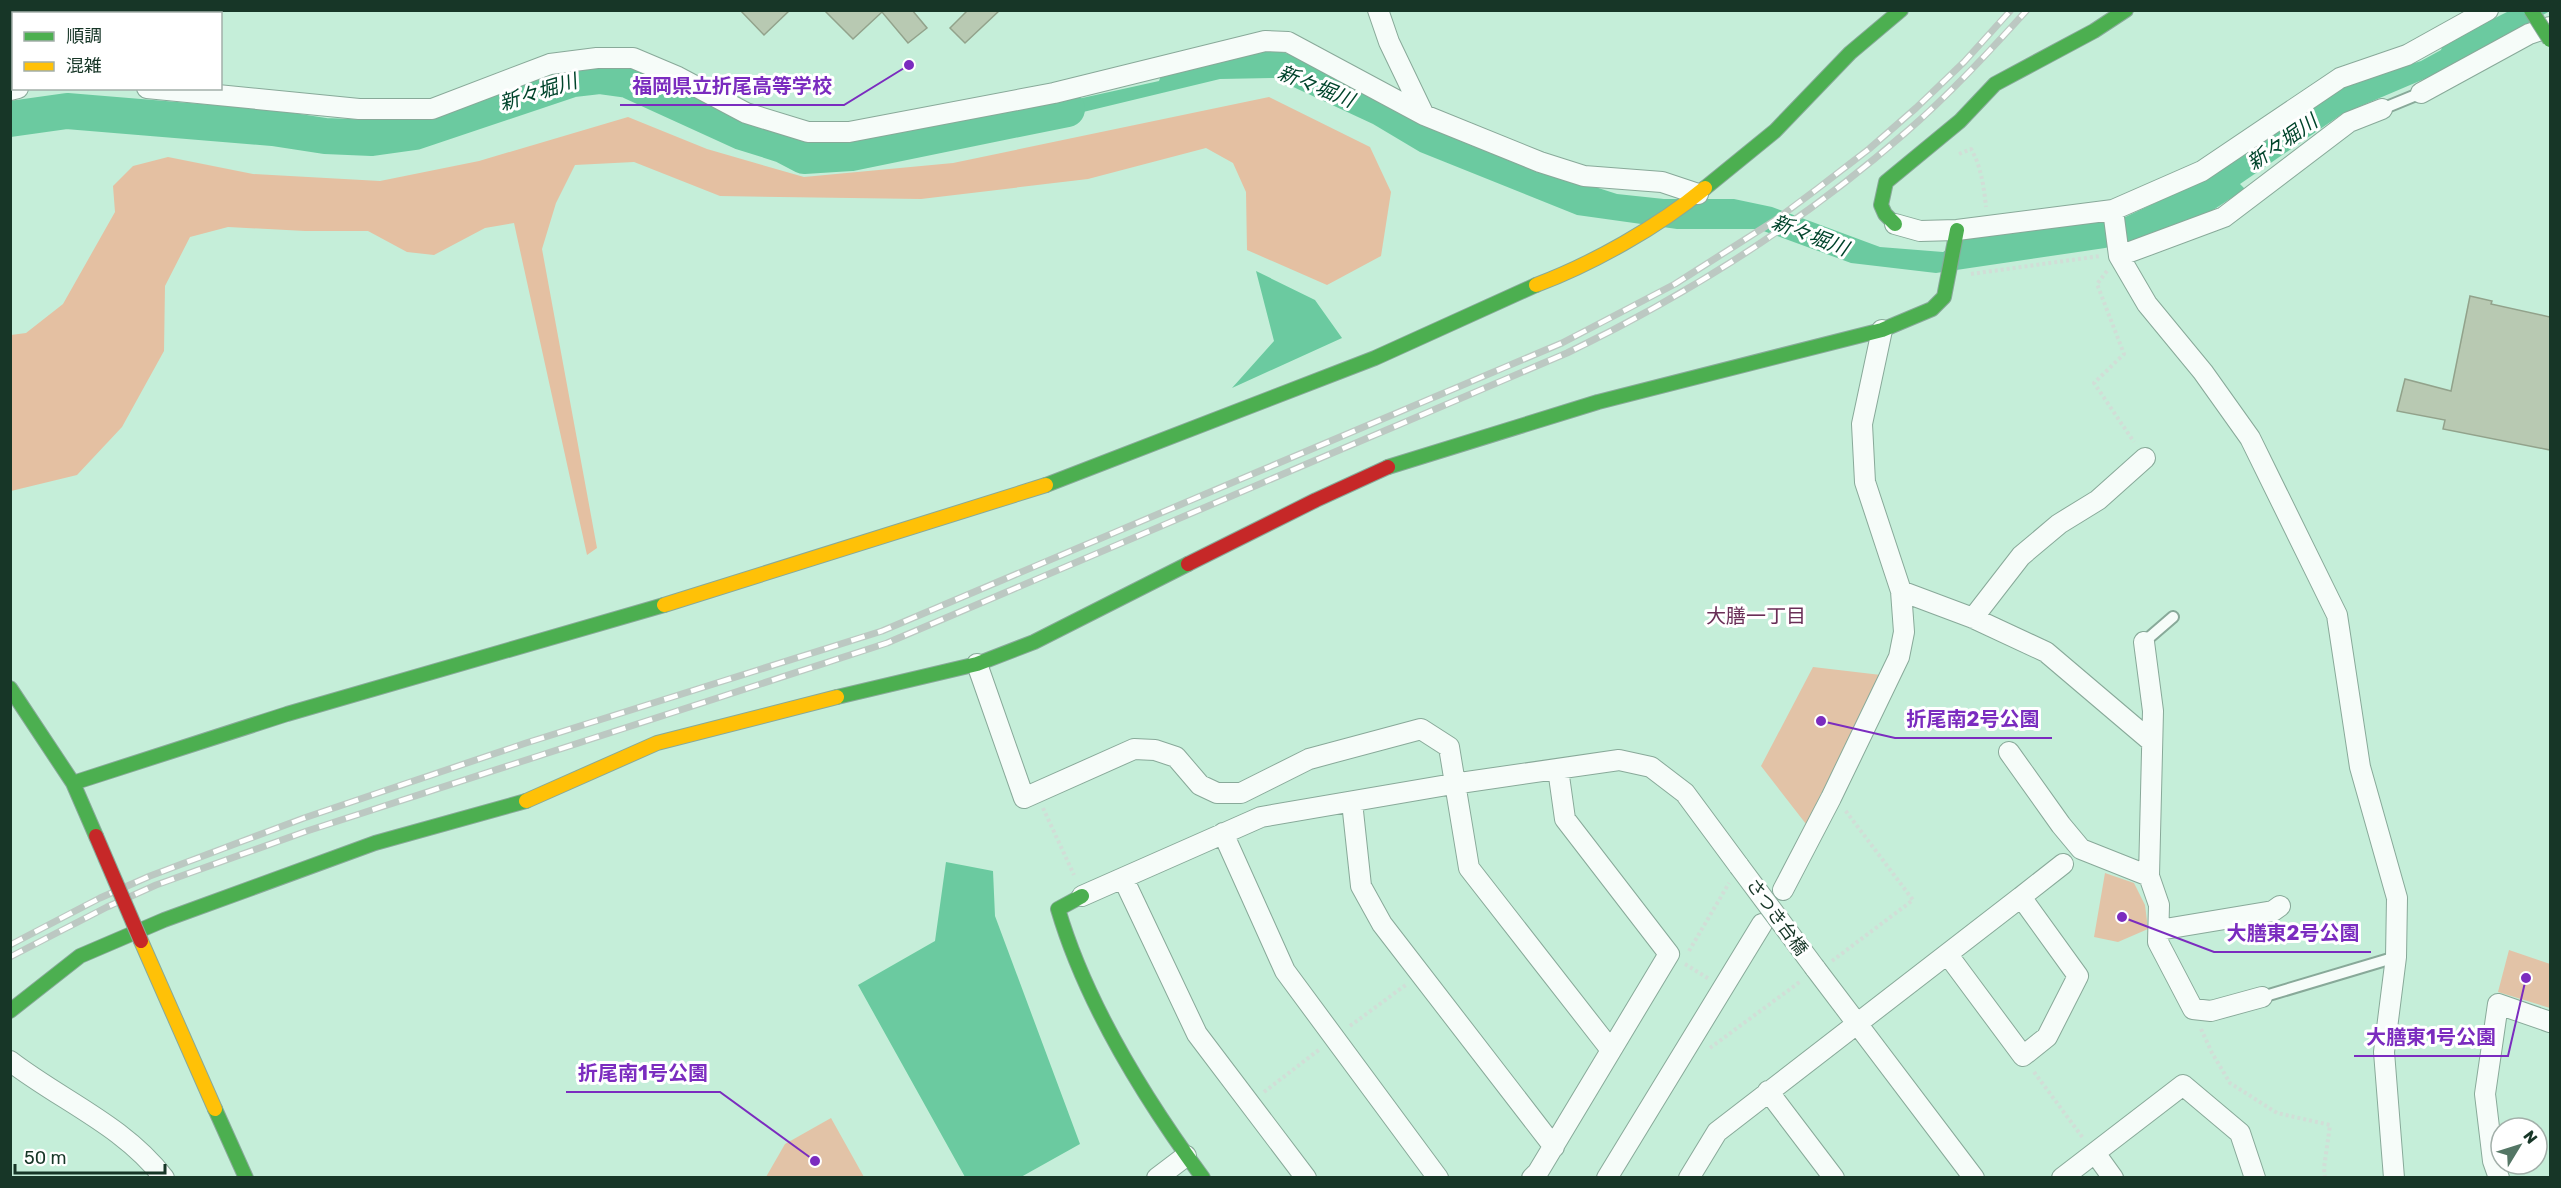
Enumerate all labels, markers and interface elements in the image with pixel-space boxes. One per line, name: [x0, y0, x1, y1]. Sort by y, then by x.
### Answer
legend: [12, 12, 222, 90]
text: 順調: [66, 25, 102, 47]
text: 混雑: [66, 55, 102, 77]
water label: 新々堀川: [1274, 60, 1359, 113]
callout: 福岡県立折尾高等学校: [620, 67, 844, 105]
water label: 新々堀川: [496, 68, 582, 115]
text: 福岡県立折尾高等学校: [632, 74, 832, 98]
water label: 新々堀川: [2242, 108, 2323, 175]
water label: 新々堀川: [1768, 209, 1854, 261]
district label: 大膳一丁目: [1706, 604, 1806, 628]
callout: 折尾南2号公園: [1895, 700, 2052, 738]
text: 折尾南2号公園: [1907, 707, 2040, 731]
street label: さつき台橋: [1742, 874, 1812, 960]
callout: 大膳東2号公園: [2214, 914, 2371, 952]
text: 大膳東2号公園: [2227, 921, 2360, 945]
callout: 大膳東1号公園: [2354, 1018, 2508, 1056]
text: 大膳東1号公園: [2366, 1025, 2496, 1049]
callout: 折尾南1号公園: [566, 1054, 720, 1092]
text: 折尾南1号公園: [578, 1061, 708, 1085]
north arrow: [2489, 1116, 2549, 1176]
text: N: [2519, 1127, 2541, 1147]
scale bar: [15, 1137, 165, 1175]
text: 50 m: [24, 1147, 67, 1169]

